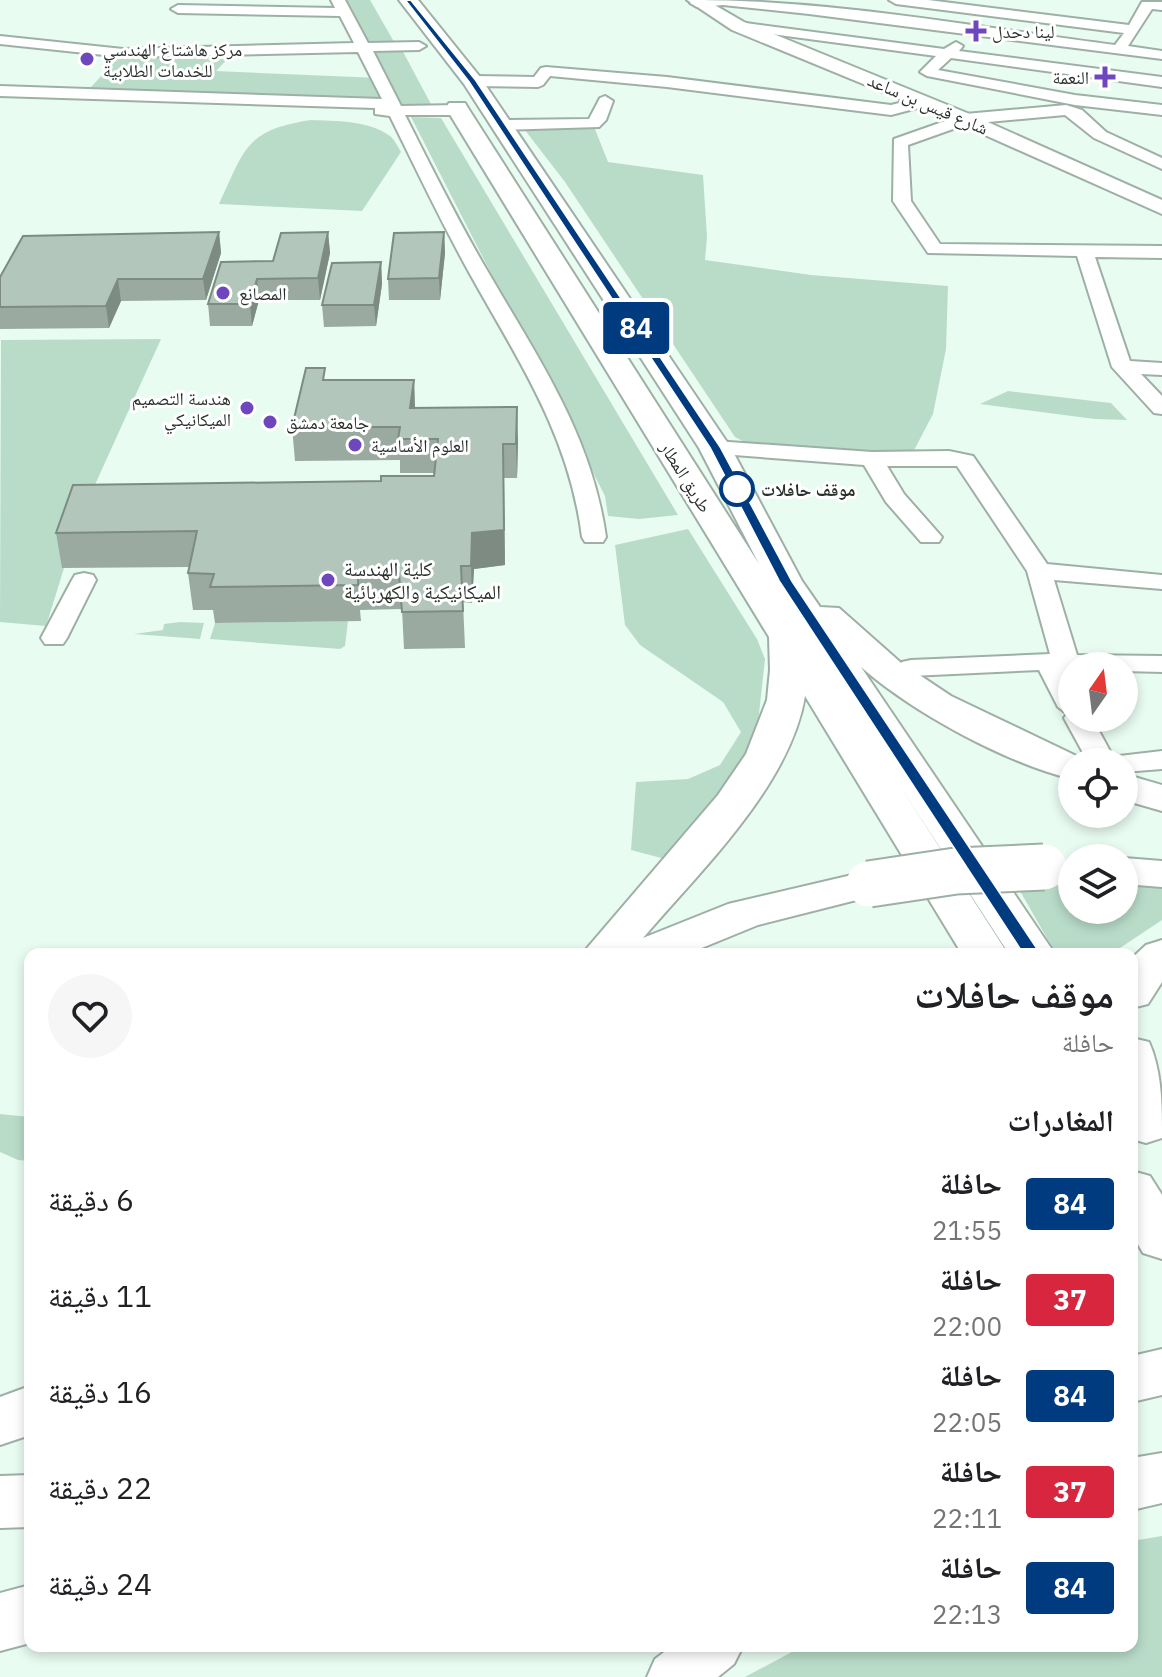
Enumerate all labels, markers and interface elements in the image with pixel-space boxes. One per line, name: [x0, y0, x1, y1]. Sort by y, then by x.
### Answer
place label: لينا دحدل: [992, 20, 1055, 43]
marker: لينا دحدل: [967, 22, 985, 40]
place label: مركز هاشتاغ الهندسي للخدمات الطلابية: [103, 38, 242, 82]
marker: مركز هاشتاغ الهندسي للخدمات الطلابية: [78, 50, 96, 68]
place label: النعمة: [1053, 66, 1089, 89]
street label: شارع قيس بن ساعد: [864, 68, 992, 140]
marker: النعمة: [1096, 68, 1114, 86]
place label: المصانع: [239, 282, 287, 306]
marker: المصانع: [214, 284, 232, 302]
line badge: 84: [600, 302, 672, 354]
text: 84: [619, 309, 653, 346]
place label: هندسة التصميم الميكانيكي: [132, 387, 231, 434]
marker: هندسة التصميم الميكانيكي: [238, 399, 256, 417]
place label: جامعة دمشق: [286, 411, 369, 434]
marker: جامعة دمشق: [261, 413, 279, 431]
place label: العلوم الأساسية: [371, 434, 469, 458]
marker: العلوم الأساسية: [346, 436, 364, 454]
street label: طريق المطار: [655, 436, 717, 517]
marker: موقف حافلات: [720, 472, 754, 506]
place label: موقف حافلات: [761, 478, 856, 501]
place label: كلية الهندسة الميكانيكية والكهربائية: [344, 555, 501, 605]
marker: كلية الهندسة الميكانيكية والكهربائية: [319, 571, 337, 589]
north arrow: [1058, 652, 1138, 732]
map controls: [1058, 652, 1138, 924]
button: locate: [1058, 748, 1138, 828]
button: layers: [1058, 844, 1138, 924]
text: موقف حافلات: [914, 969, 1114, 1018]
button: heart: [48, 974, 132, 1058]
text: حافلة: [1062, 1025, 1114, 1059]
text: المغادرات: [1007, 1100, 1114, 1139]
text: حافلة: [940, 1163, 1002, 1202]
text: 6 دقيقة: [48, 1180, 134, 1219]
text: 84: [1053, 1185, 1087, 1222]
text: 21:55: [932, 1213, 1002, 1247]
text: حافلة: [940, 1259, 1002, 1298]
text: 11 دقيقة: [48, 1276, 152, 1315]
text: 37: [1053, 1281, 1087, 1318]
text: 22:00: [932, 1309, 1002, 1343]
text: حافلة: [940, 1355, 1002, 1394]
text: 16 دقيقة: [48, 1372, 152, 1411]
text: 84: [1053, 1377, 1087, 1414]
text: 22:05: [932, 1405, 1002, 1439]
text: حافلة: [940, 1451, 1002, 1490]
text: 22 دقيقة: [48, 1468, 152, 1507]
text: 37: [1053, 1473, 1087, 1510]
text: 22:11: [932, 1501, 1002, 1535]
text: حافلة: [940, 1547, 1002, 1586]
text: 24 دقيقة: [48, 1564, 152, 1603]
text: 84: [1053, 1569, 1087, 1606]
text: 22:13: [932, 1597, 1002, 1631]

